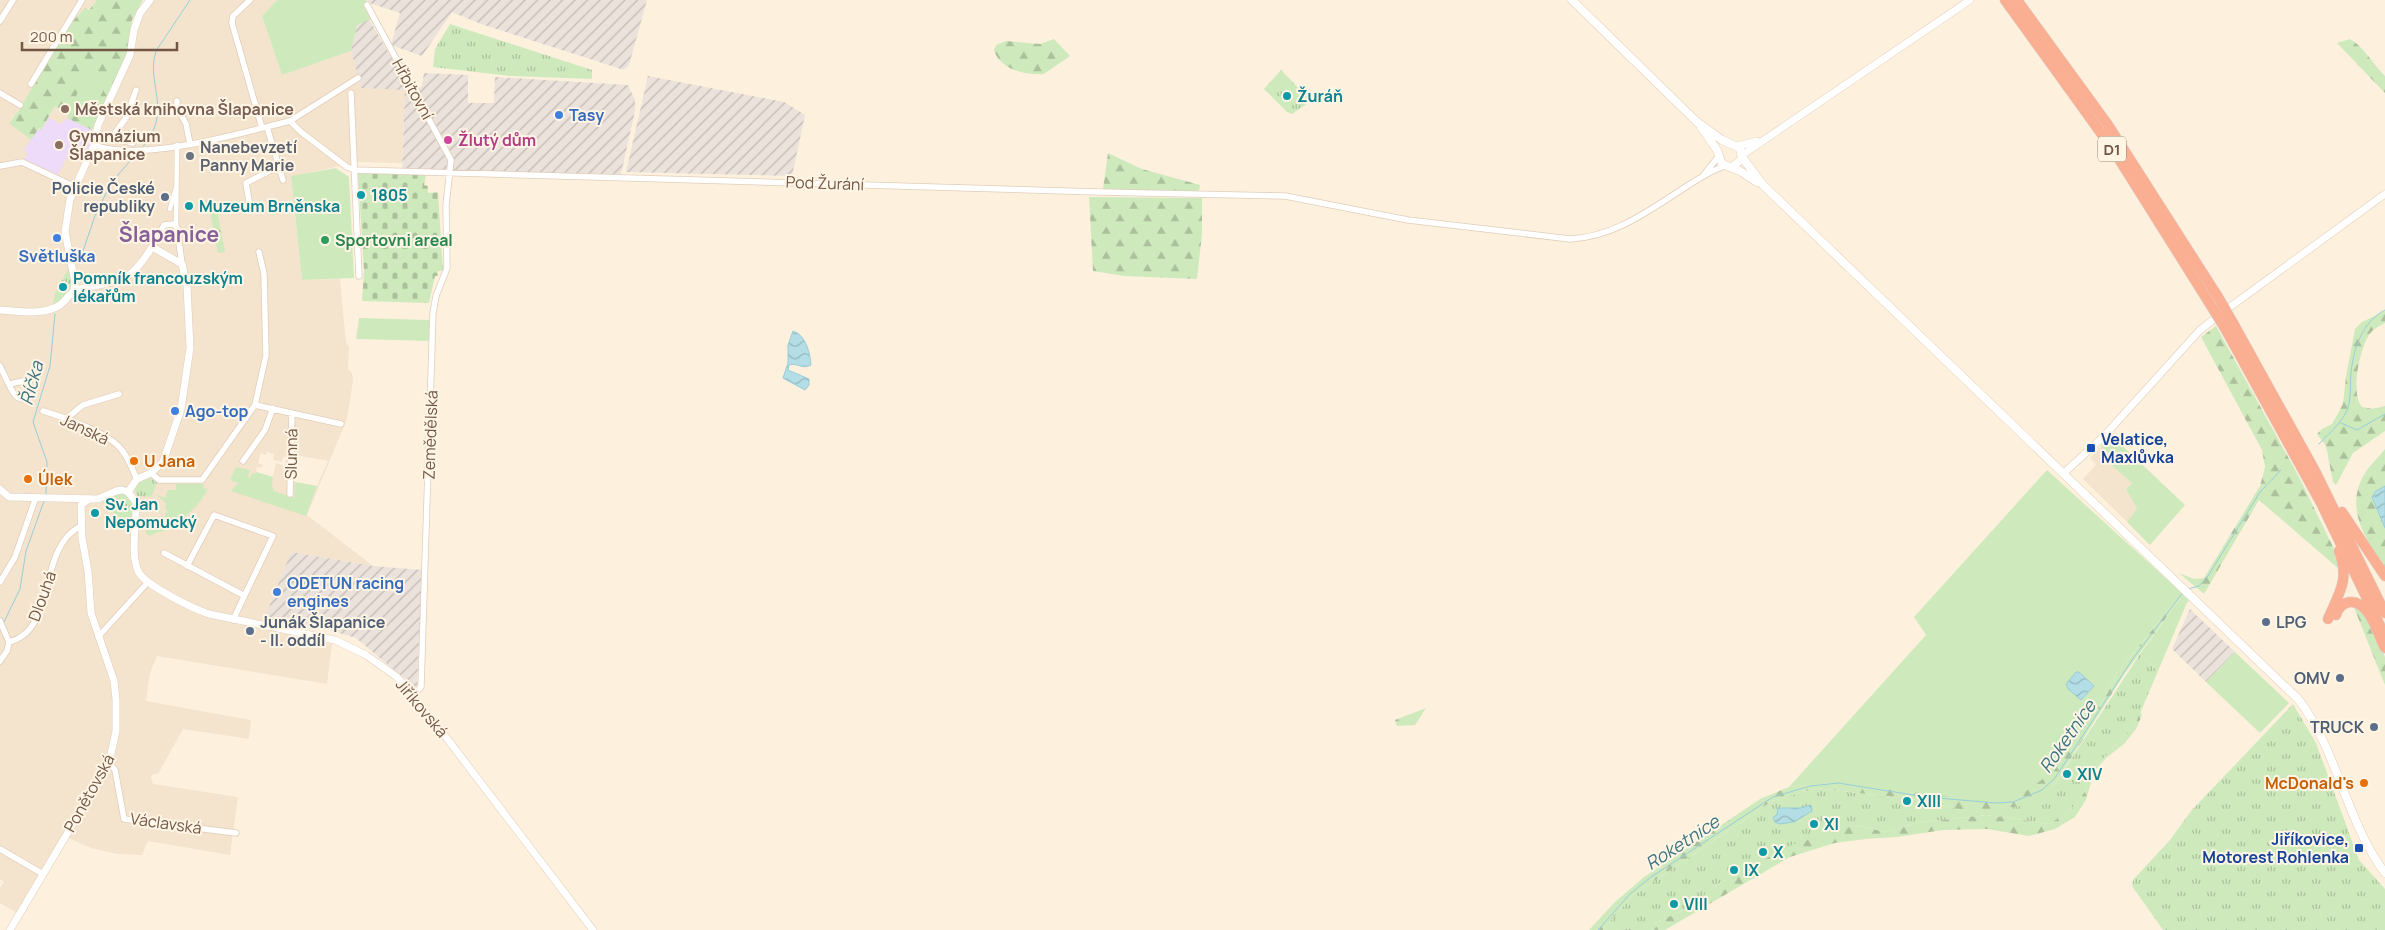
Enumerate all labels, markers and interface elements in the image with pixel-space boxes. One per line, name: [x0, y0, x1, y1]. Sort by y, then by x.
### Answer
scale bar: [22, 20, 178, 52]
text: 200 m: [30, 26, 73, 47]
street label: Hřbitovní: [387, 55, 439, 124]
place label: Žuráň: [1297, 85, 1343, 107]
marker: Žuráň: [1281, 90, 1293, 102]
place label: Městská knihovna Šlapanice: [75, 98, 294, 120]
marker: Městská knihovna Šlapanice: [59, 103, 71, 115]
place label: Tasy: [569, 104, 604, 126]
marker: Tasy: [553, 109, 565, 121]
place label: Gymnázium Šlapanice: [69, 125, 161, 165]
place label: Žlutý dům: [458, 129, 536, 151]
marker: Žlutý dům: [442, 134, 454, 146]
place label: Nanebevzetí Panny Marie: [200, 136, 298, 176]
road number: D1: [2098, 136, 2126, 162]
marker: Gymnázium Šlapanice: [53, 139, 65, 151]
marker: Nanebevzetí Panny Marie: [184, 150, 196, 162]
street label: Pod Žurání: [785, 171, 865, 195]
place label: Policie České republiky: [52, 177, 155, 217]
place label: 1805: [371, 184, 408, 206]
marker: 1805: [355, 189, 367, 201]
marker: Policie České republiky: [159, 191, 171, 203]
place label: Muzeum Brněnska: [199, 195, 340, 217]
marker: Muzeum Brněnska: [183, 200, 195, 212]
district label: Šlapanice: [119, 220, 219, 248]
place label: Sportovni areal: [335, 229, 453, 251]
marker: Světluška: [51, 232, 63, 244]
marker: Sportovni areal: [319, 234, 331, 246]
place label: Světluška: [19, 245, 95, 267]
place label: Pomník francouzským lékařům: [73, 267, 243, 307]
marker: Pomník francouzským lékařům: [57, 281, 69, 293]
water label: Říčka: [14, 357, 49, 408]
street label: Zemědělská: [417, 390, 443, 480]
place label: Ago-top: [185, 400, 249, 422]
marker: Ago-top: [169, 405, 181, 417]
street label: Janská: [57, 408, 113, 450]
street label: Slunná: [280, 428, 302, 480]
place label: Velatice, Maxlůvka: [2101, 428, 2174, 468]
marker: Velatice, Maxlůvka: [2085, 442, 2097, 454]
place label: U Jana: [144, 450, 195, 472]
marker: U Jana: [128, 455, 140, 467]
place label: Úlek: [38, 468, 73, 490]
marker: Úlek: [22, 473, 34, 485]
place label: Sv. Jan Nepomucký: [105, 493, 197, 533]
marker: Sv. Jan Nepomucký: [89, 507, 101, 519]
street label: Dlouhá: [23, 568, 61, 624]
place label: ODETUN racing engines: [287, 572, 404, 612]
marker: ODETUN racing engines: [271, 586, 283, 598]
place label: Junák Šlapanice - II. oddíl: [260, 611, 386, 651]
place label: LPG: [2276, 611, 2307, 633]
marker: LPG: [2260, 616, 2272, 628]
marker: Junák Šlapanice - II. oddíl: [244, 625, 256, 637]
place label: OMV: [2294, 667, 2331, 689]
marker: OMV: [2334, 672, 2346, 684]
street label: Jiříkovská: [391, 674, 453, 742]
water label: Roketnice: [2033, 694, 2102, 777]
place label: TRUCK: [2310, 716, 2365, 738]
marker: TRUCK: [2368, 721, 2380, 733]
street label: Ponětovská: [58, 750, 120, 836]
place label: XIV: [2077, 763, 2103, 785]
marker: XIV: [2061, 768, 2073, 780]
place label: McDonald's: [2265, 772, 2354, 794]
marker: McDonald's: [2358, 777, 2370, 789]
place label: XIII: [1917, 790, 1941, 812]
marker: XIII: [1901, 795, 1913, 807]
street label: Václavská: [129, 807, 203, 839]
water label: Roketnice: [1640, 808, 1725, 875]
place label: XI: [1824, 813, 1839, 835]
marker: XI: [1808, 818, 1820, 830]
place label: Jiříkovice, Motorest Rohlenka: [2202, 828, 2349, 868]
place label: X: [1773, 841, 1784, 863]
marker: Jiříkovice, Motorest Rohlenka: [2353, 842, 2365, 854]
marker: X: [1757, 846, 1769, 858]
place label: IX: [1744, 859, 1759, 881]
marker: IX: [1728, 864, 1740, 876]
place label: VIII: [1684, 893, 1708, 915]
marker: VIII: [1668, 898, 1680, 910]

